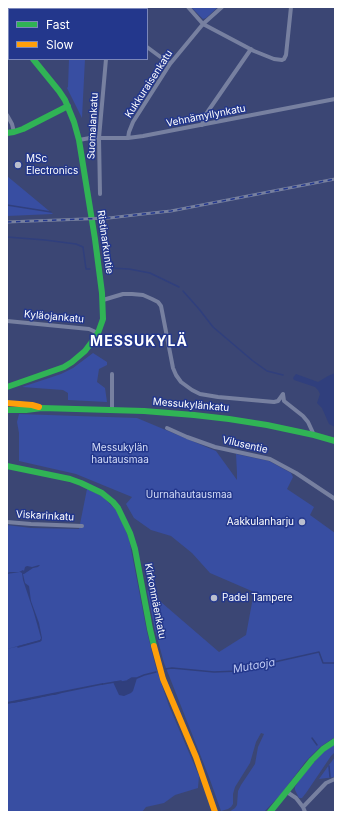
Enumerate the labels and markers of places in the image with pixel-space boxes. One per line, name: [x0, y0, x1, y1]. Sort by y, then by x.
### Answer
place label: MSc Electronics: [26, 153, 78, 176]
marker: MSc Electronics: [13, 160, 23, 170]
place label: Aakkulanharju: [227, 516, 294, 528]
marker: Aakkulanharju: [297, 517, 307, 527]
place label: Padel Tampere: [222, 592, 293, 604]
marker: Padel Tampere: [209, 593, 219, 603]

